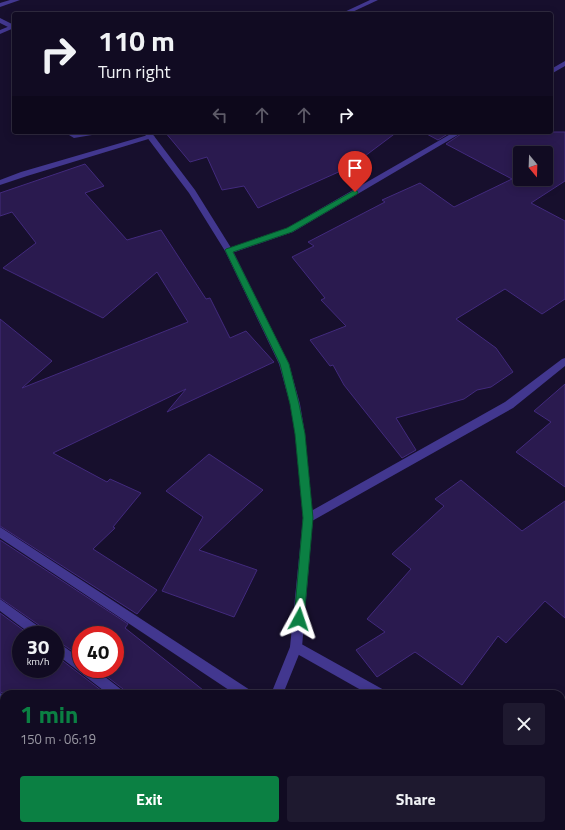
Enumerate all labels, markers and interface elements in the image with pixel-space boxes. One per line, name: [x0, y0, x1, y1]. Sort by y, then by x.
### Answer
text: 110 m: [98, 19, 175, 62]
icon: right: [32, 28, 84, 80]
text: Turn right: [98, 58, 171, 85]
icon: left: [209, 104, 231, 126]
icon: ahead: [251, 104, 273, 126]
icon: ahead: [293, 104, 315, 126]
icon: right: [335, 104, 357, 126]
north arrow: [513, 146, 553, 186]
map controls: [513, 146, 553, 186]
pin: [338, 151, 372, 192]
icon: arrive: [344, 157, 366, 179]
position arrow: [278, 598, 320, 640]
speed limit sign: 40: [72, 626, 124, 678]
text: 30: [27, 631, 49, 662]
text: km/h: [27, 654, 49, 669]
text: 1 min: [20, 696, 78, 732]
button: close: [503, 703, 545, 745]
text: 150 m · 06:19: [20, 729, 96, 749]
button: Exit: [20, 776, 279, 822]
button: Share: [287, 776, 545, 822]

